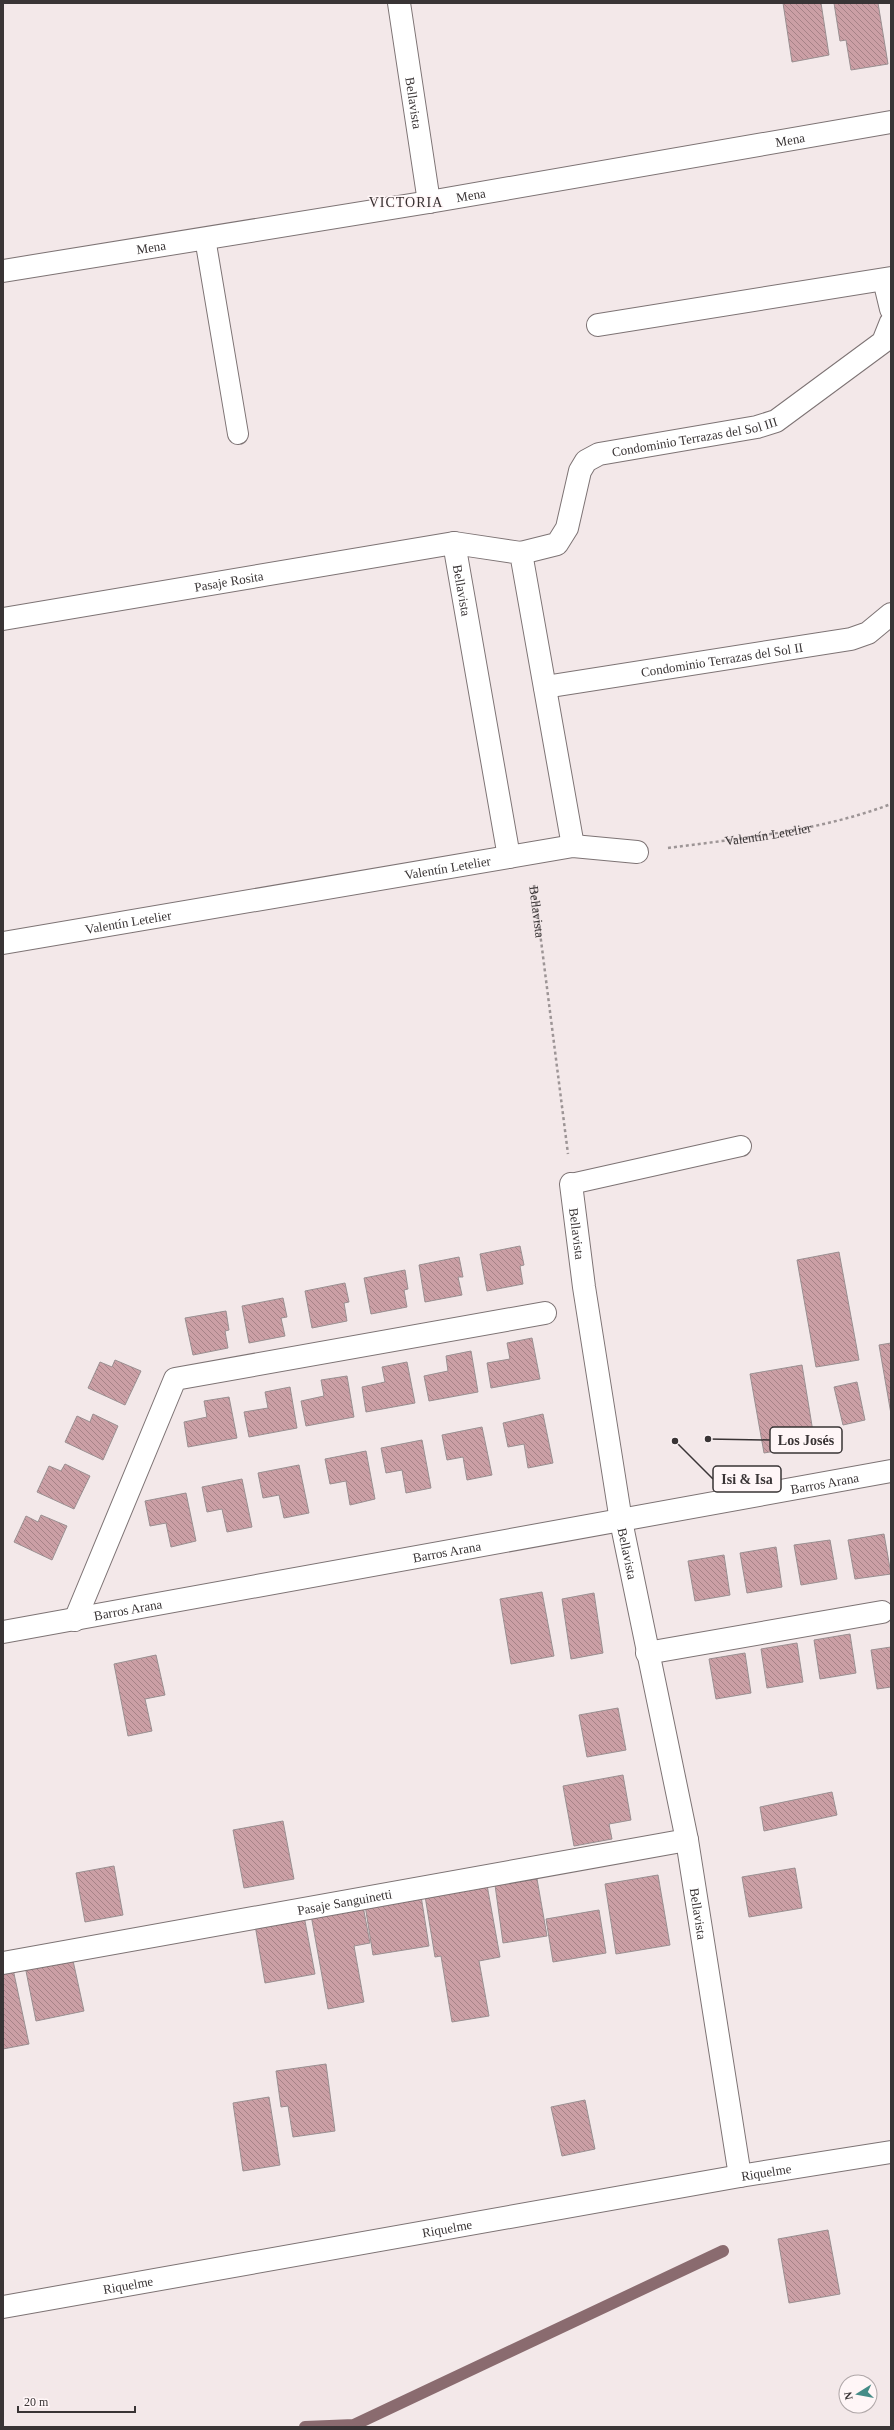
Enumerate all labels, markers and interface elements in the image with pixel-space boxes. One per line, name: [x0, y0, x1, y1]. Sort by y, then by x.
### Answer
street label: Bellavista: [402, 76, 425, 130]
street label: Mena: [774, 130, 806, 150]
street label: Mena: [455, 185, 487, 205]
district label: VICTORIA: [369, 195, 443, 210]
street label: Mena: [135, 238, 167, 257]
street label: Condominio Terrazas del Sol III: [611, 414, 779, 460]
street label: Bellavista: [450, 563, 474, 618]
street label: Pasaje Rosita: [193, 568, 265, 595]
street label: Condominio Terrazas del Sol II: [640, 640, 804, 680]
street label: Valentín Letelier: [724, 820, 813, 849]
street label: Valentín Letelier: [403, 853, 493, 883]
street label: Bellavista: [526, 885, 548, 939]
street label: Valentín Letelier: [84, 907, 173, 937]
street label: Bellavista: [566, 1207, 587, 1261]
callout: Los Josés: [770, 1427, 842, 1453]
text: Los Josés: [778, 1433, 835, 1448]
callout: Isi & Isa: [713, 1466, 781, 1492]
street label: Barros Arana: [789, 1470, 860, 1497]
text: Isi & Isa: [721, 1472, 773, 1487]
street label: Bellavista: [615, 1527, 640, 1581]
street label: Barros Arana: [412, 1538, 482, 1566]
street label: Barros Arana: [93, 1596, 164, 1623]
street label: Pasaje Sanguinetti: [296, 1886, 393, 1918]
street label: Bellavista: [687, 1887, 710, 1941]
street label: Riquelme: [740, 2161, 793, 2184]
street label: Riquelme: [421, 2217, 474, 2240]
street label: Riquelme: [102, 2273, 155, 2297]
north arrow: [838, 2374, 878, 2414]
scale bar: [18, 2388, 135, 2414]
text: N: [842, 2391, 855, 2401]
text: 20 m: [24, 2395, 49, 2409]

